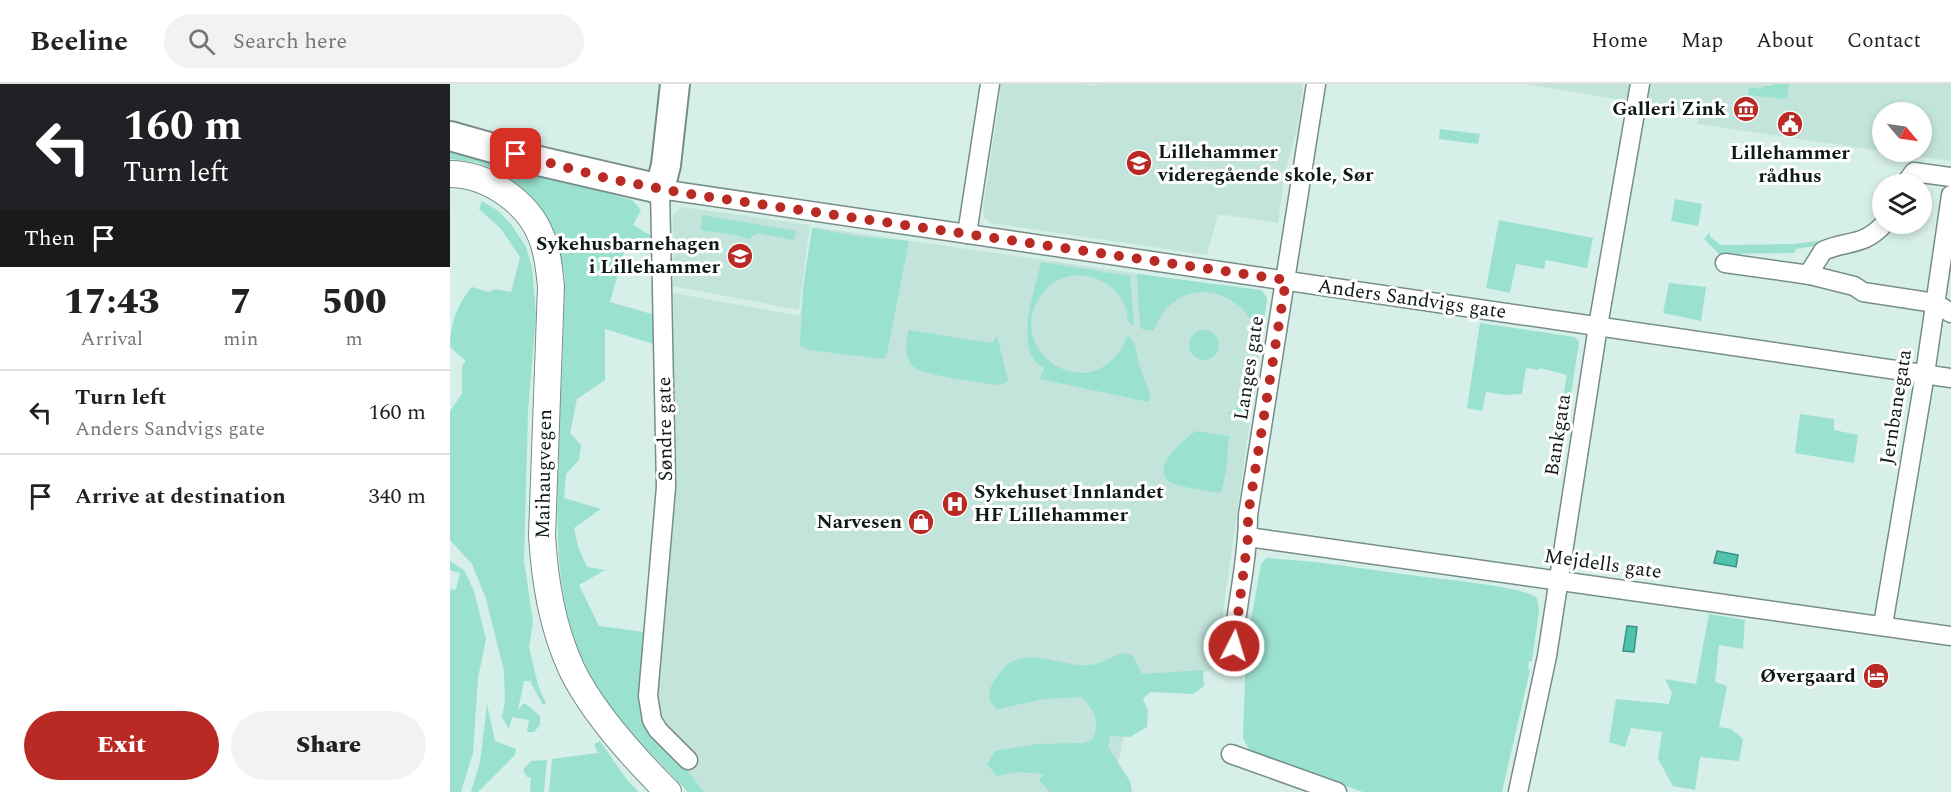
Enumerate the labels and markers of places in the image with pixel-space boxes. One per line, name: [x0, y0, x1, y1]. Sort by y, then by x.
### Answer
place label: Galleri Zink: [1612, 94, 1726, 124]
museum icon: Galleri Zink: [1731, 94, 1761, 124]
public building icon: Lillehammer rådhus: [1775, 109, 1805, 139]
pin: [490, 128, 541, 179]
place label: Lillehammer videregående skole, Sør: [1157, 137, 1374, 190]
place label: Lillehammer rådhus: [1730, 138, 1850, 191]
school or university icon: Lillehammer videregående skole, Sør: [1124, 148, 1154, 178]
place label: Sykehusbarnehagen i Lillehammer: [536, 229, 720, 282]
school or university icon: Sykehusbarnehagen i Lillehammer: [725, 241, 755, 271]
place label: Sykehuset Innlandet HF Lillehammer: [974, 477, 1164, 530]
hospital icon: Sykehuset Innlandet HF Lillehammer: [940, 489, 970, 519]
place label: Narvesen: [817, 507, 902, 537]
shop icon: Narvesen: [906, 507, 936, 537]
place label: Øvergaard: [1760, 661, 1856, 691]
hotel icon: Øvergaard: [1861, 661, 1891, 691]

